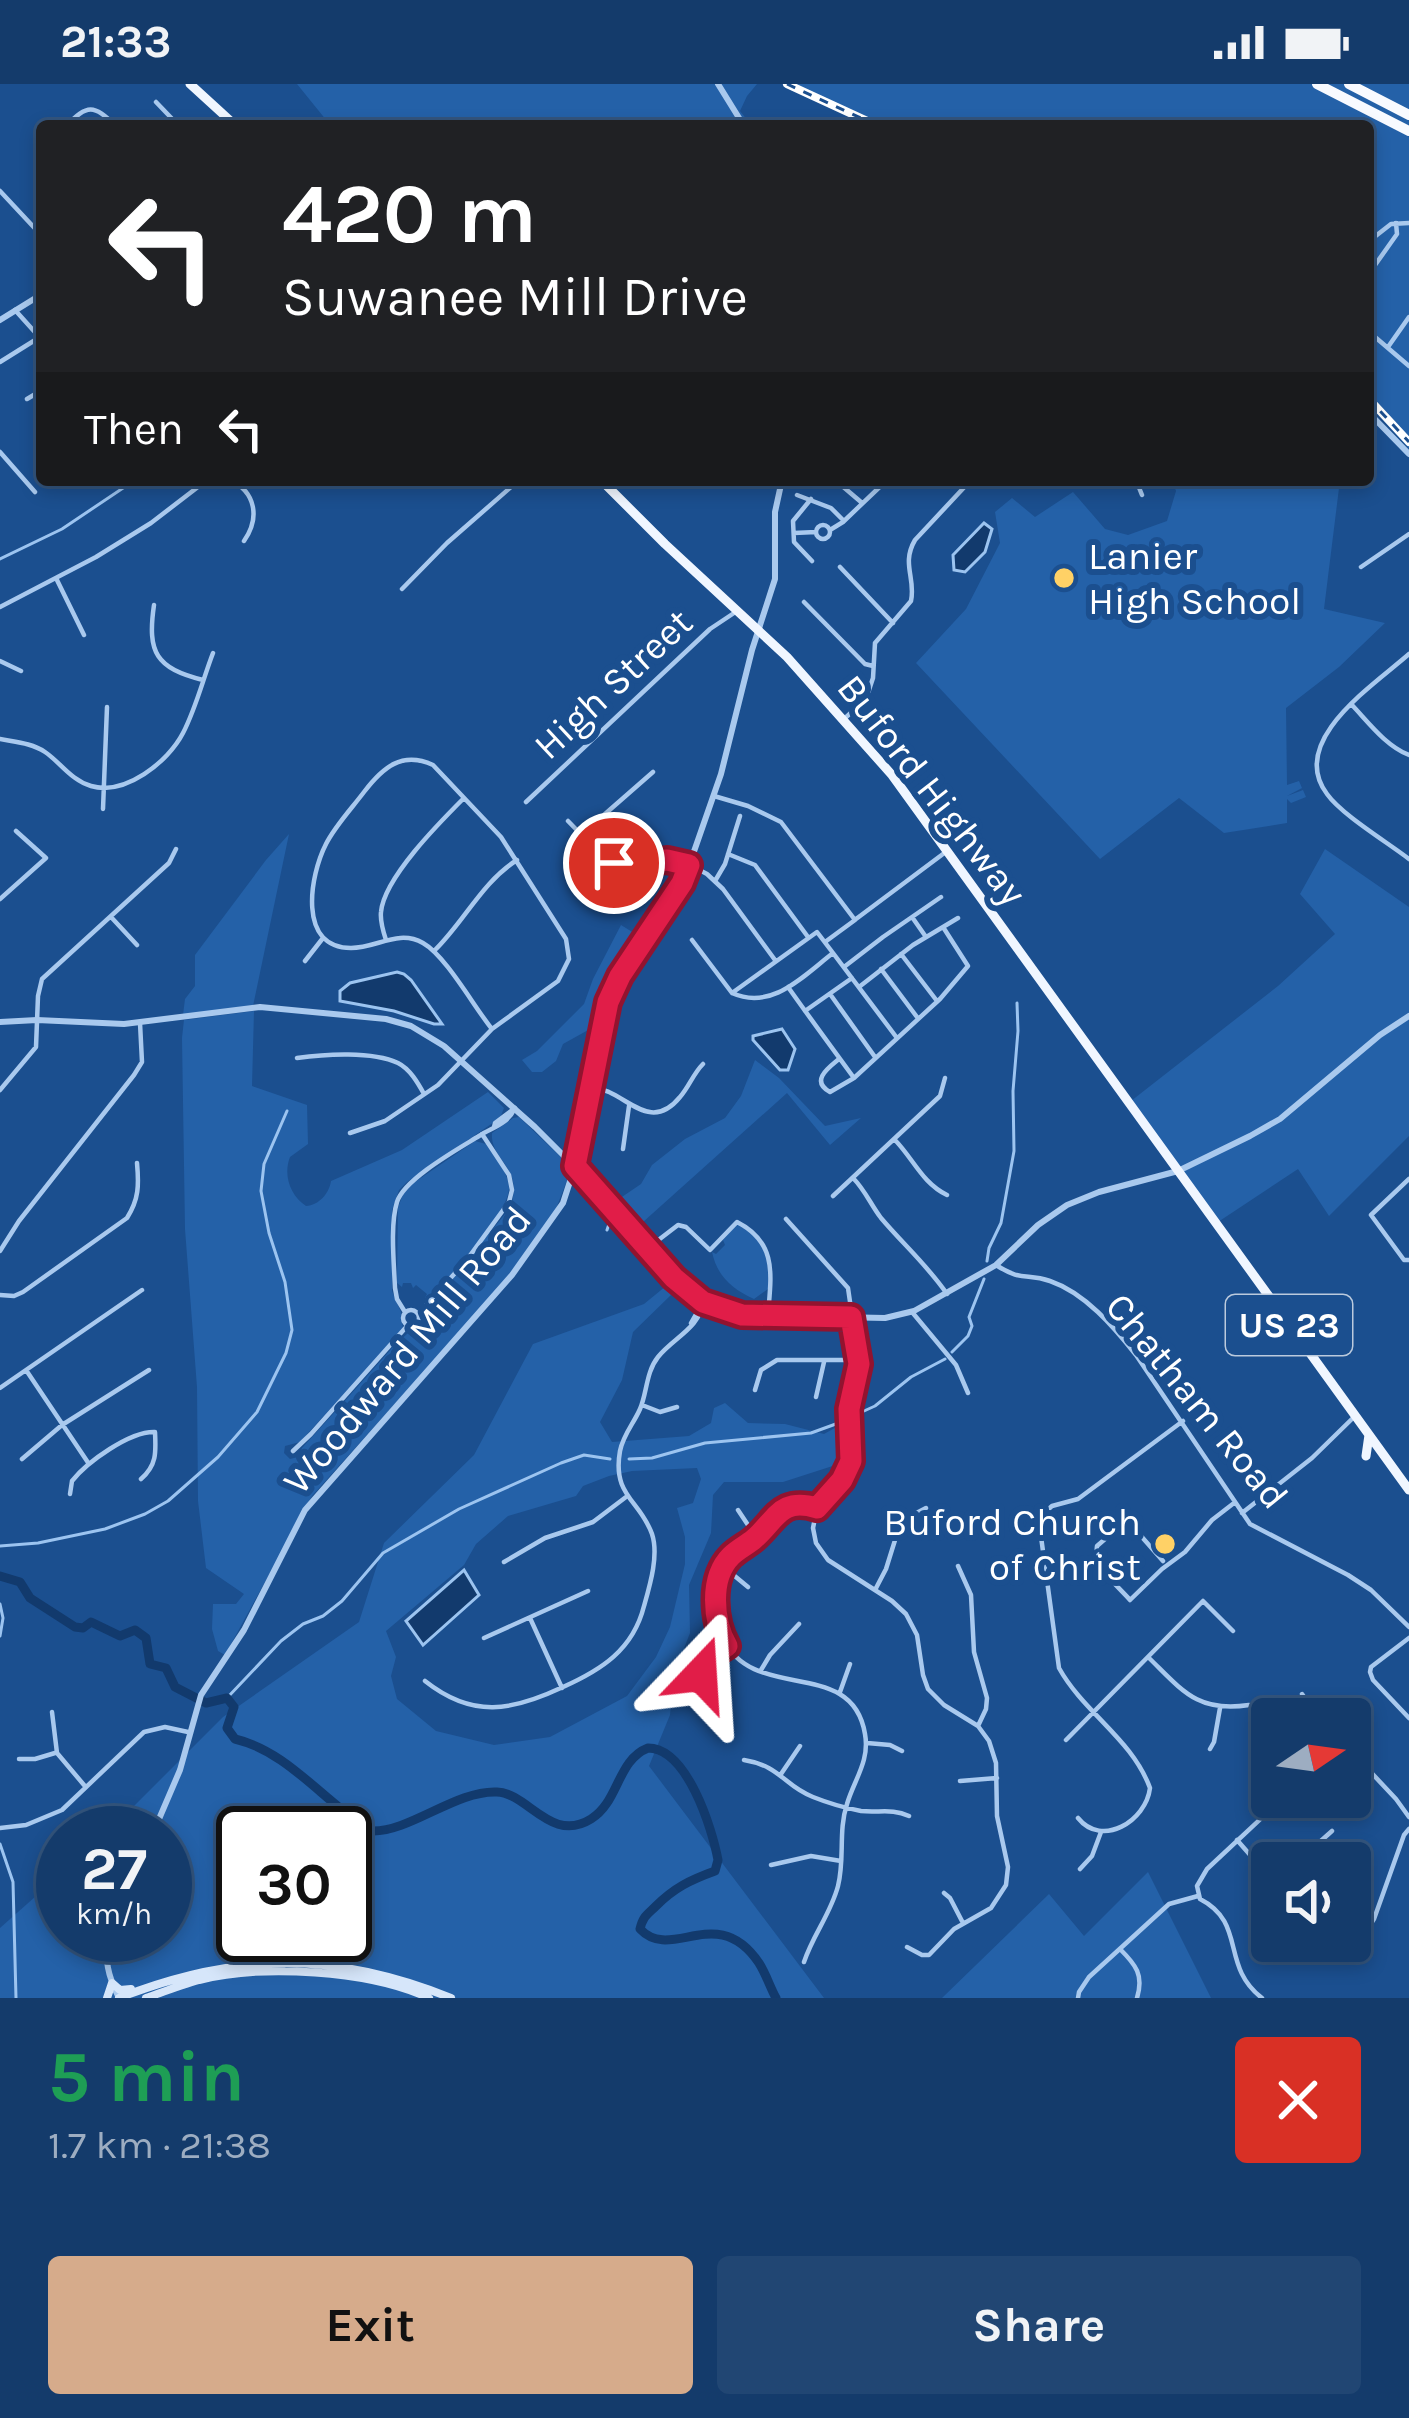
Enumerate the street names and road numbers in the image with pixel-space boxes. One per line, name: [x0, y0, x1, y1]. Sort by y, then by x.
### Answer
street label: High Street: [524, 599, 702, 769]
street label: Buford Highway: [828, 665, 1036, 915]
street label: Woodward Mill Road: [273, 1197, 541, 1503]
street label: Chatham Road: [1096, 1284, 1298, 1518]
road number: US 23: [1226, 1295, 1352, 1355]

